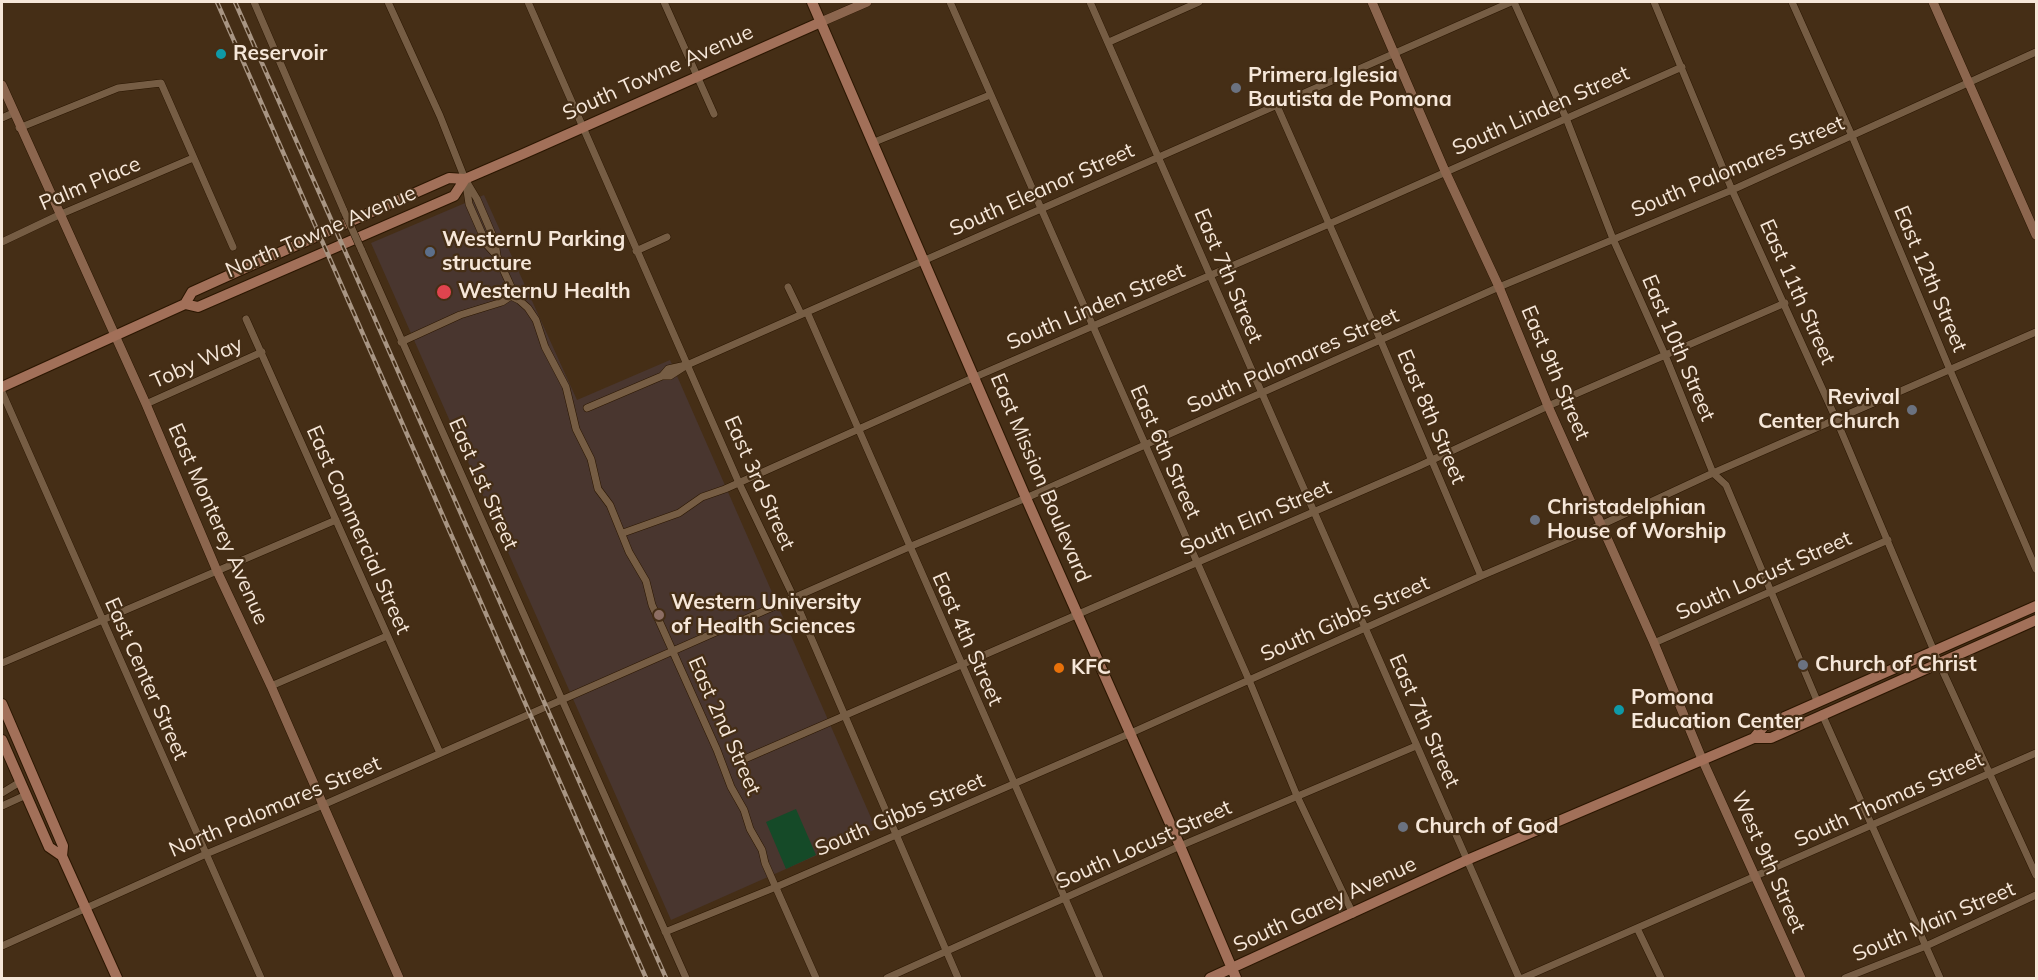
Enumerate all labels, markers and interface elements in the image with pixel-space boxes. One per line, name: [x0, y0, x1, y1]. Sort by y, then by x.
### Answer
street label: South Towne Avenue: [559, 20, 757, 126]
place label: Reservoir: [233, 41, 327, 67]
marker: Reservoir: [214, 47, 228, 61]
street label: South Linden Street: [1449, 61, 1633, 161]
place label: Primera Iglesia Bautista de Pomona: [1248, 63, 1452, 113]
marker: Primera Iglesia Bautista de Pomona: [1229, 81, 1243, 95]
street label: South Palomares Street: [1628, 111, 1848, 223]
street label: South Eleanor Street: [946, 138, 1138, 242]
street label: Palm Place: [36, 151, 144, 217]
street label: North Towne Avenue: [222, 180, 420, 284]
street label: East 12th Street: [1888, 202, 1972, 356]
street label: East 7th Street: [1188, 205, 1268, 347]
street label: East 11th Street: [1754, 215, 1840, 369]
place label: WesternU Parking structure: [442, 227, 625, 277]
marker: WesternU Parking structure: [423, 245, 437, 259]
street label: South Linden Street: [1003, 258, 1189, 356]
street label: East 10th Street: [1636, 271, 1720, 425]
place label: WesternU Health: [458, 279, 631, 305]
marker: WesternU Health: [435, 283, 453, 301]
street label: East 9th Street: [1515, 302, 1595, 444]
street label: South Palomares Street: [1183, 303, 1403, 419]
street label: Toby Way: [147, 332, 247, 394]
street label: East 8th Street: [1391, 346, 1471, 488]
street label: East Mission Boulevard: [984, 370, 1096, 586]
street label: East 6th Street: [1124, 381, 1206, 523]
place label: Revival Center Church: [1758, 385, 1900, 435]
marker: Revival Center Church: [1905, 403, 1919, 417]
street label: East 3rd Street: [718, 412, 800, 554]
street label: East 1st Street: [443, 414, 523, 554]
street label: East Monterey Avenue: [162, 420, 274, 628]
street label: East Commercial Street: [301, 422, 415, 638]
street label: South Elm Street: [1177, 475, 1335, 561]
place label: Christadelphian House of Worship: [1547, 495, 1726, 545]
marker: Christadelphian House of Worship: [1528, 513, 1542, 527]
street label: South Locust Street: [1672, 526, 1856, 626]
street label: East 4th Street: [926, 568, 1008, 710]
street label: South Gibbs Street: [1257, 571, 1433, 667]
place label: Western University of Health Sciences: [671, 590, 861, 640]
street label: East Center Street: [99, 594, 193, 764]
marker: Western University of Health Sciences: [652, 608, 666, 622]
street label: East 7th Street: [1383, 650, 1465, 792]
place label: Church of Christ: [1815, 652, 1977, 678]
street label: East 2nd Street: [682, 653, 766, 799]
place label: KFC: [1071, 655, 1111, 681]
marker: Church of Christ: [1796, 658, 1810, 672]
marker: KFC: [1052, 661, 1066, 675]
place label: Pomona Education Center: [1631, 685, 1802, 735]
marker: Pomona Education Center: [1612, 703, 1626, 717]
street label: South Thomas Street: [1791, 747, 1987, 853]
street label: North Palomares Street: [165, 751, 385, 863]
street label: South Gibbs Street: [811, 768, 989, 862]
street label: West 9th Street: [1725, 787, 1811, 937]
street label: South Locust Street: [1052, 795, 1236, 895]
place label: Church of God: [1415, 814, 1558, 840]
marker: Church of God: [1396, 820, 1410, 834]
street label: South Garey Avenue: [1230, 852, 1420, 958]
street label: South Main Street: [1849, 876, 2019, 968]

